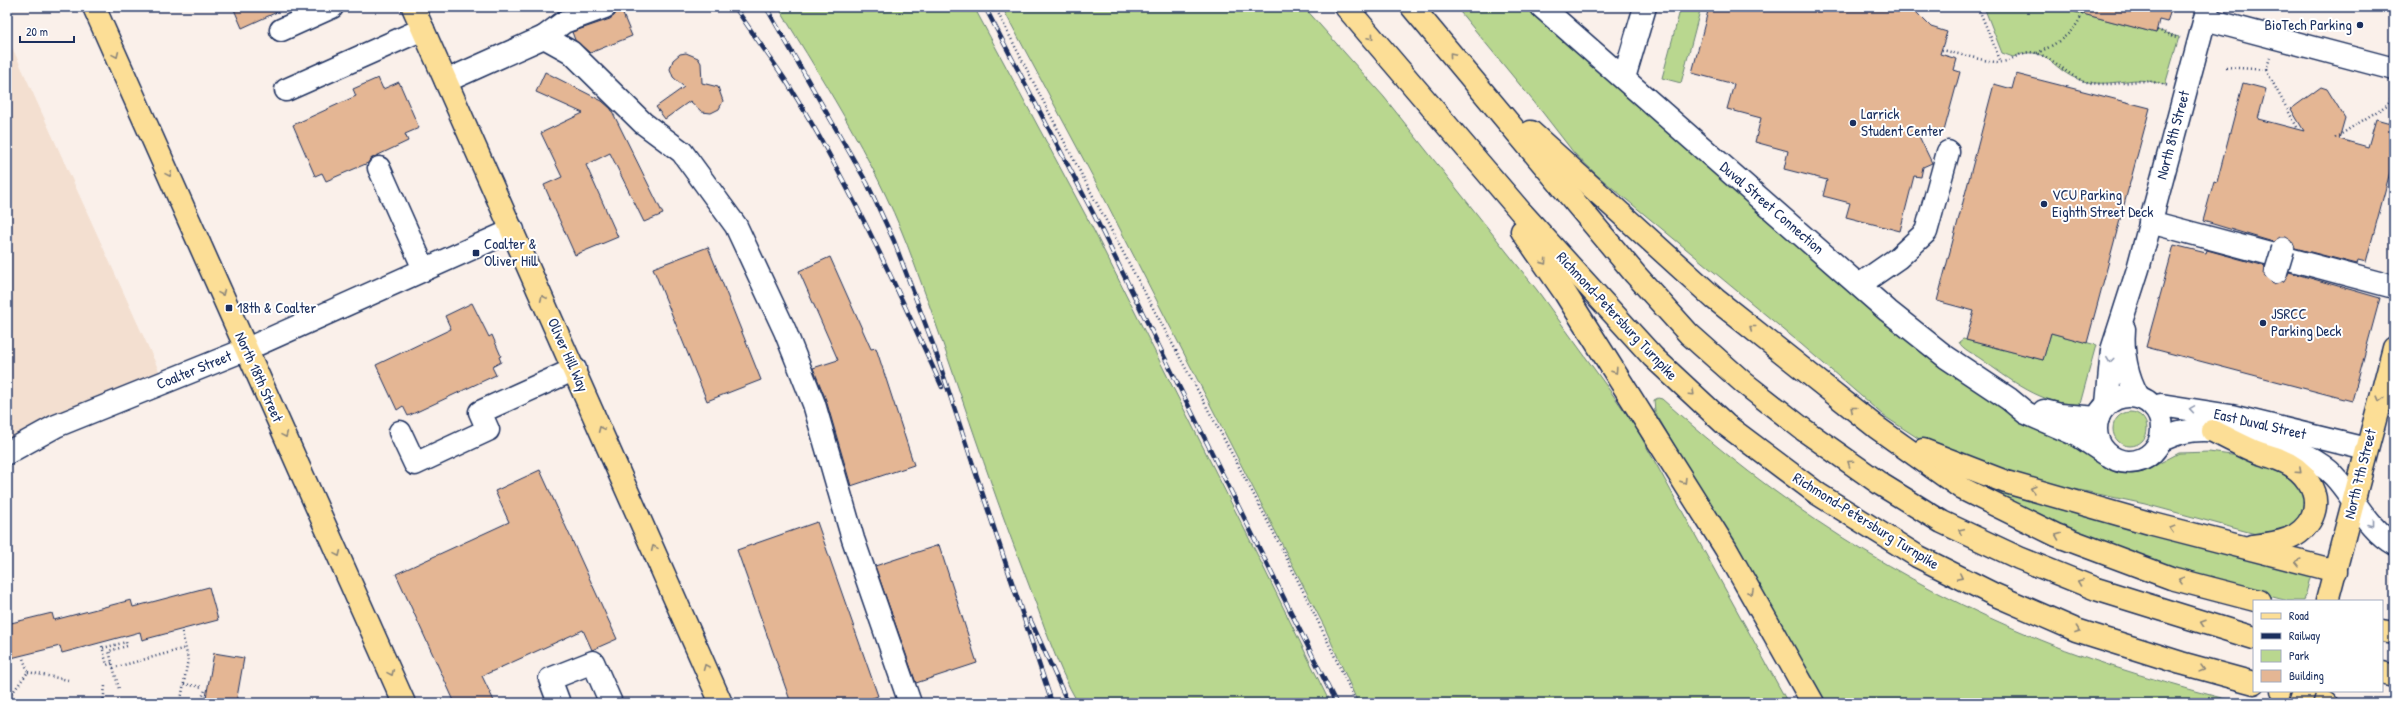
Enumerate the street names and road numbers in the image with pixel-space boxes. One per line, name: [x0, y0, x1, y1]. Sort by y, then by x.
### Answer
street label: North 8th Street: [2151, 87, 2195, 182]
street label: Duval Street Connection: [1716, 156, 1829, 259]
street label: Richmond-Petersburg Turnpike: [1552, 247, 1683, 385]
street label: Oliver Hill Way: [543, 315, 594, 395]
street label: North 18th Street: [230, 328, 289, 426]
street label: Coalter Street: [153, 345, 235, 394]
street label: East Duval Street: [2212, 403, 2309, 445]
street label: North 7th Street: [2338, 426, 2381, 521]
street label: Richmond-Petersburg Turnpike: [1789, 467, 1943, 574]

